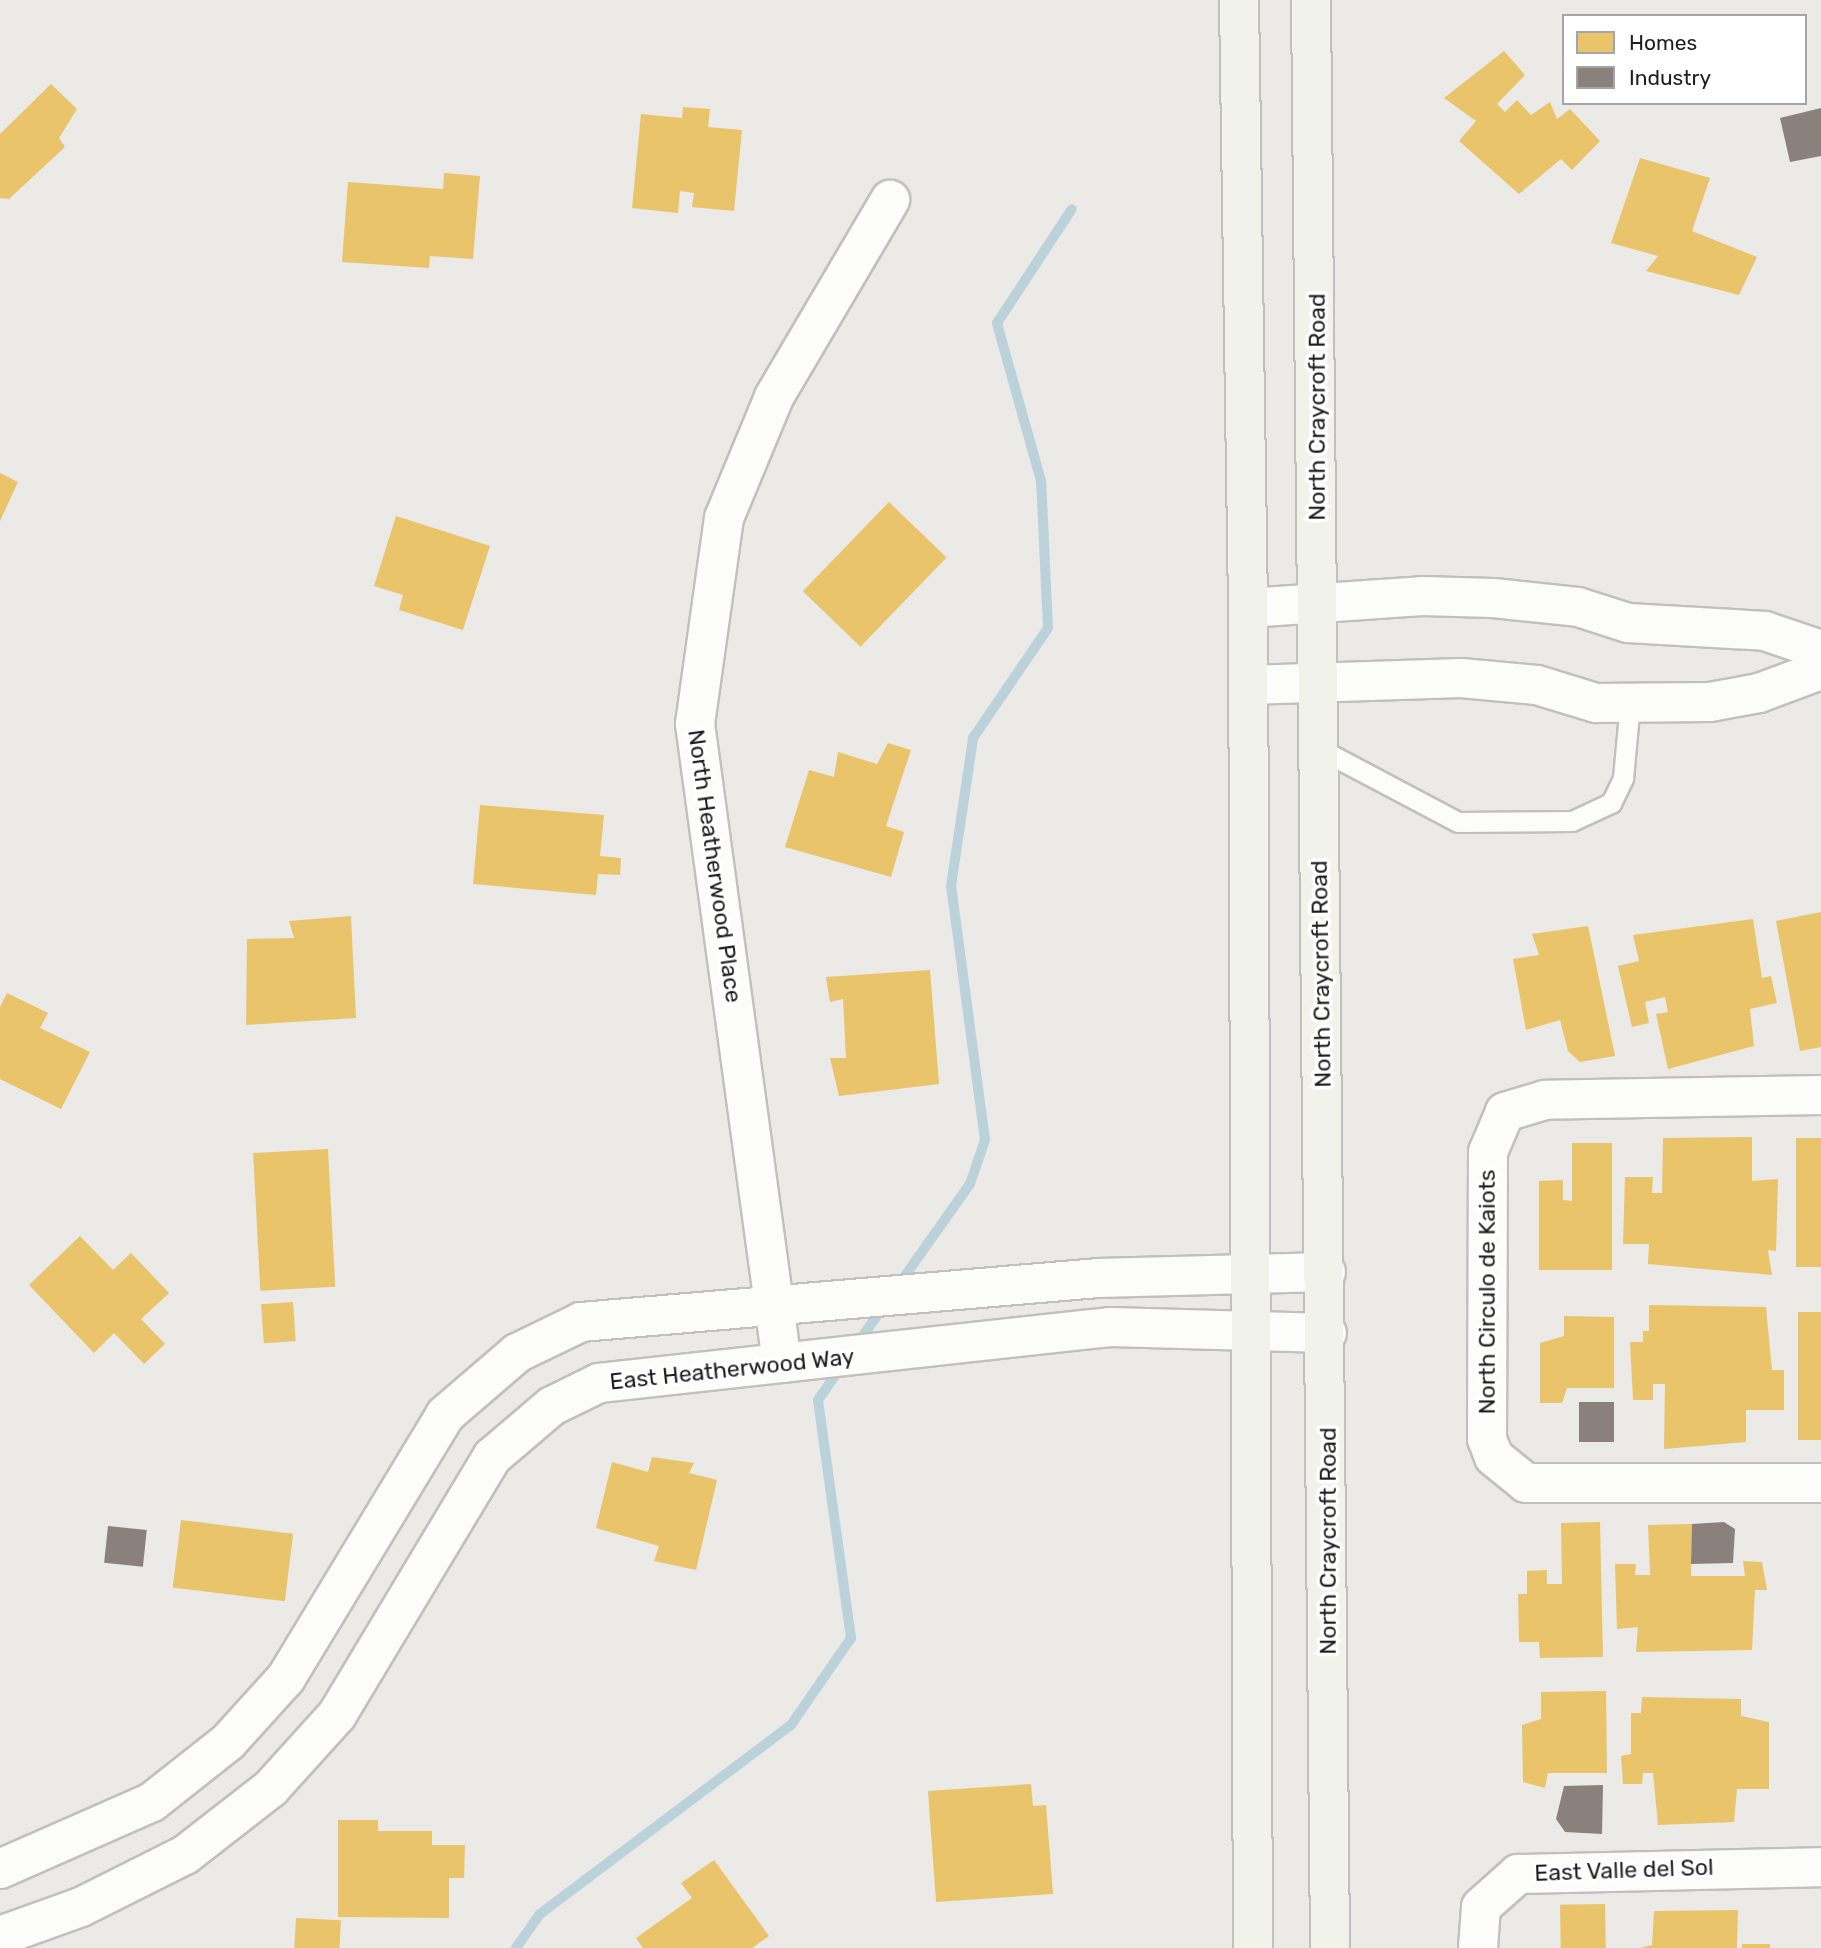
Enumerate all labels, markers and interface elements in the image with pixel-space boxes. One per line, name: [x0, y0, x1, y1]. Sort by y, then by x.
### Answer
legend: [1562, 14, 1807, 105]
text: Homes: [1629, 30, 1697, 55]
text: Industry: [1629, 65, 1711, 90]
street label: North Craycroft Road: [1303, 293, 1331, 521]
street label: North Heatherwood Place: [682, 728, 748, 1004]
street label: North Craycroft Road: [1305, 860, 1337, 1088]
street label: North Circulo de Kaiots: [1473, 1170, 1501, 1414]
street label: East Heatherwood Way: [608, 1342, 856, 1396]
street label: North Craycroft Road: [1314, 1427, 1342, 1655]
street label: East Valle del Sol: [1534, 1853, 1714, 1887]

